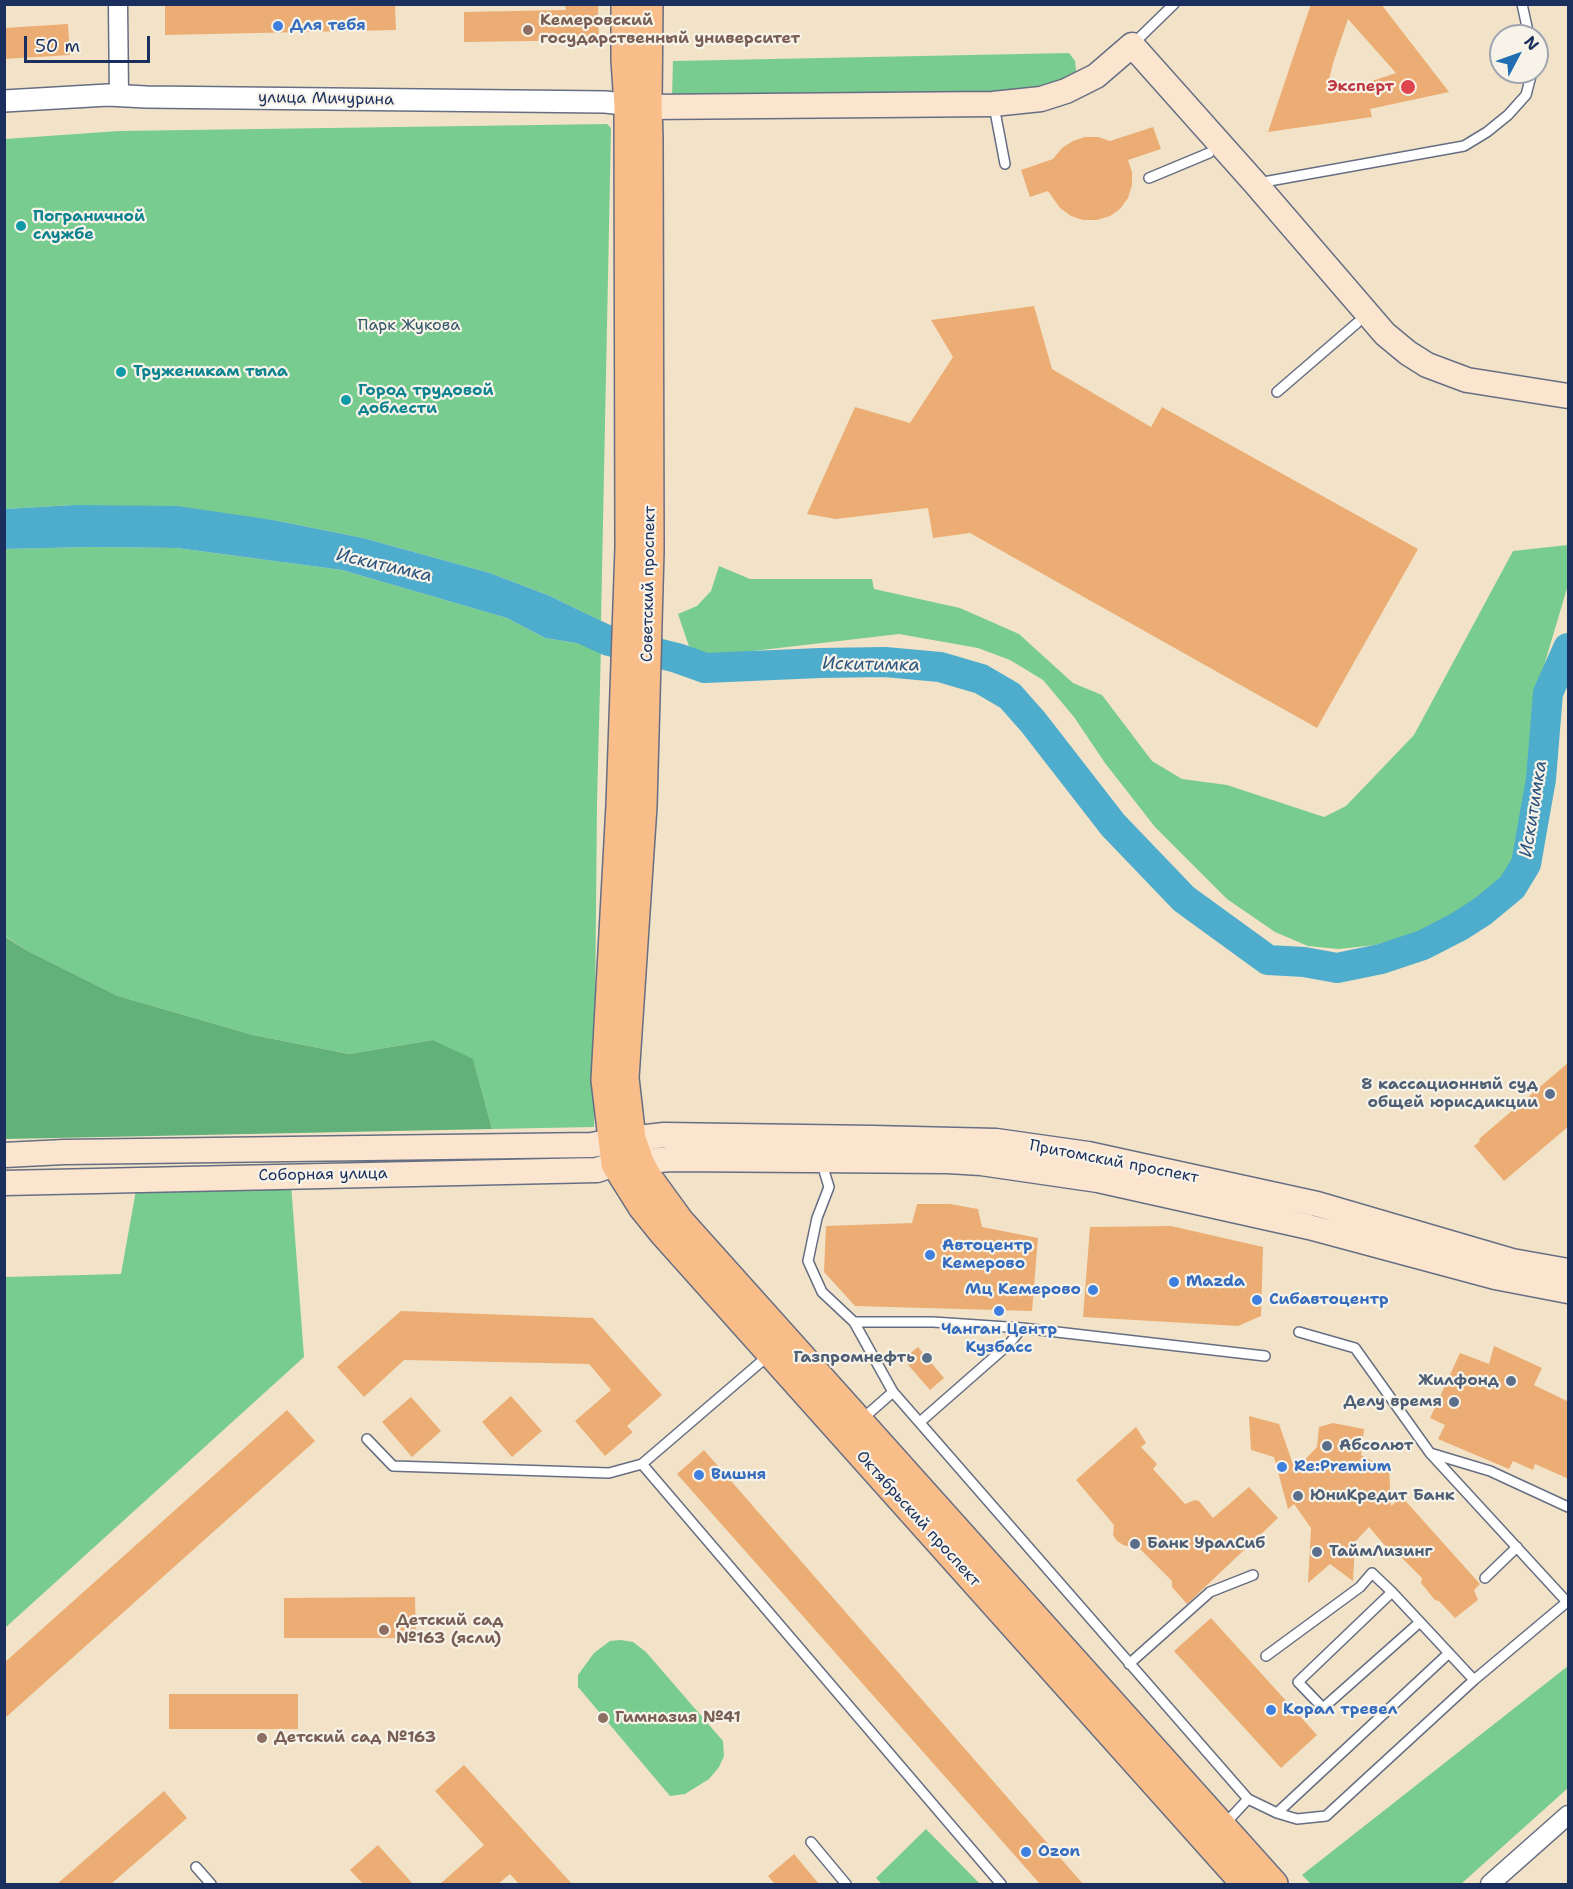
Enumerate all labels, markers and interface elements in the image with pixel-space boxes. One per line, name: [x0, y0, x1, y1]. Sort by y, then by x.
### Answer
place label: Кемеровский государственный университет: [540, 11, 800, 49]
place label: Для тебя: [290, 16, 366, 36]
marker: Для тебя: [271, 19, 285, 33]
marker: Кемеровский государственный университет: [521, 23, 535, 37]
scale bar: [27, 24, 153, 62]
north arrow: [1489, 24, 1549, 84]
text: N: [1519, 31, 1544, 55]
text: 50 m: [35, 34, 80, 58]
place label: Эксперт: [1327, 77, 1394, 97]
marker: Эксперт: [1399, 78, 1417, 96]
street label: улица Мичурина: [258, 88, 394, 110]
place label: Пограничной службе: [33, 207, 145, 245]
marker: Пограничной службе: [14, 219, 28, 233]
park label: Парк Жукова: [358, 316, 460, 336]
place label: Труженикам тыла: [133, 362, 288, 382]
marker: Труженикам тыла: [114, 365, 128, 379]
place label: Город трудовой доблести: [358, 381, 493, 419]
marker: Город трудовой доблести: [339, 393, 353, 407]
street label: Советский проспект: [638, 506, 660, 662]
water label: Искитимка: [334, 544, 434, 588]
water label: Искитимка: [822, 653, 920, 677]
water label: Искитимка: [1516, 759, 1552, 859]
place label: 8 кассационный суд общей юрисдикции: [1361, 1075, 1538, 1113]
marker: 8 кассационный суд общей юрисдикции: [1543, 1087, 1557, 1101]
street label: Притомский проспект: [1028, 1136, 1200, 1188]
street label: Соборная улица: [258, 1164, 388, 1186]
place label: Автоцентр Кемерово: [942, 1236, 1033, 1274]
marker: Автоцентр Кемерово: [923, 1248, 937, 1262]
place label: Mazda: [1186, 1272, 1245, 1292]
marker: Mazda: [1167, 1275, 1181, 1289]
place label: Мц Кемерово: [965, 1280, 1081, 1300]
marker: Мц Кемерово: [1086, 1283, 1100, 1297]
place label: Сибавтоцентр: [1269, 1290, 1389, 1310]
marker: Сибавтоцентр: [1250, 1293, 1264, 1307]
marker: Чанган Центр Кузбасс: [992, 1304, 1006, 1318]
place label: Чанган Центр Кузбасс: [941, 1320, 1057, 1358]
place label: Газпромнефть: [794, 1348, 915, 1368]
marker: Газпромнефть: [920, 1351, 934, 1365]
place label: Жилфонд: [1418, 1371, 1499, 1391]
marker: Жилфонд: [1504, 1374, 1518, 1388]
place label: Делу время: [1344, 1392, 1442, 1412]
marker: Делу время: [1447, 1395, 1461, 1409]
place label: Абсолют: [1339, 1436, 1413, 1456]
marker: Абсолют: [1320, 1439, 1334, 1453]
street label: Октябрьский проспект: [852, 1447, 984, 1591]
place label: Re:Premium: [1294, 1457, 1391, 1477]
marker: Re:Premium: [1275, 1460, 1289, 1474]
place label: Вишня: [711, 1465, 766, 1485]
marker: Вишня: [692, 1468, 706, 1482]
place label: ЮниКредит Банк: [1310, 1486, 1455, 1506]
marker: ЮниКредит Банк: [1291, 1489, 1305, 1503]
place label: Банк УралСиб: [1147, 1534, 1265, 1554]
marker: Банк УралСиб: [1128, 1537, 1142, 1551]
place label: ТаймЛизинг: [1329, 1542, 1433, 1562]
marker: ТаймЛизинг: [1310, 1545, 1324, 1559]
place label: Детский сад №163 (ясли): [396, 1611, 503, 1649]
marker: Детский сад №163 (ясли): [377, 1623, 391, 1637]
place label: Корал тревел: [1283, 1700, 1398, 1720]
marker: Корал тревел: [1264, 1703, 1278, 1717]
place label: Гимназия №41: [615, 1708, 741, 1728]
marker: Гимназия №41: [596, 1711, 610, 1725]
place label: Детский сад №163: [274, 1728, 436, 1748]
marker: Детский сад №163: [255, 1731, 269, 1745]
place label: Ozon: [1038, 1842, 1080, 1862]
marker: Ozon: [1019, 1845, 1033, 1859]

